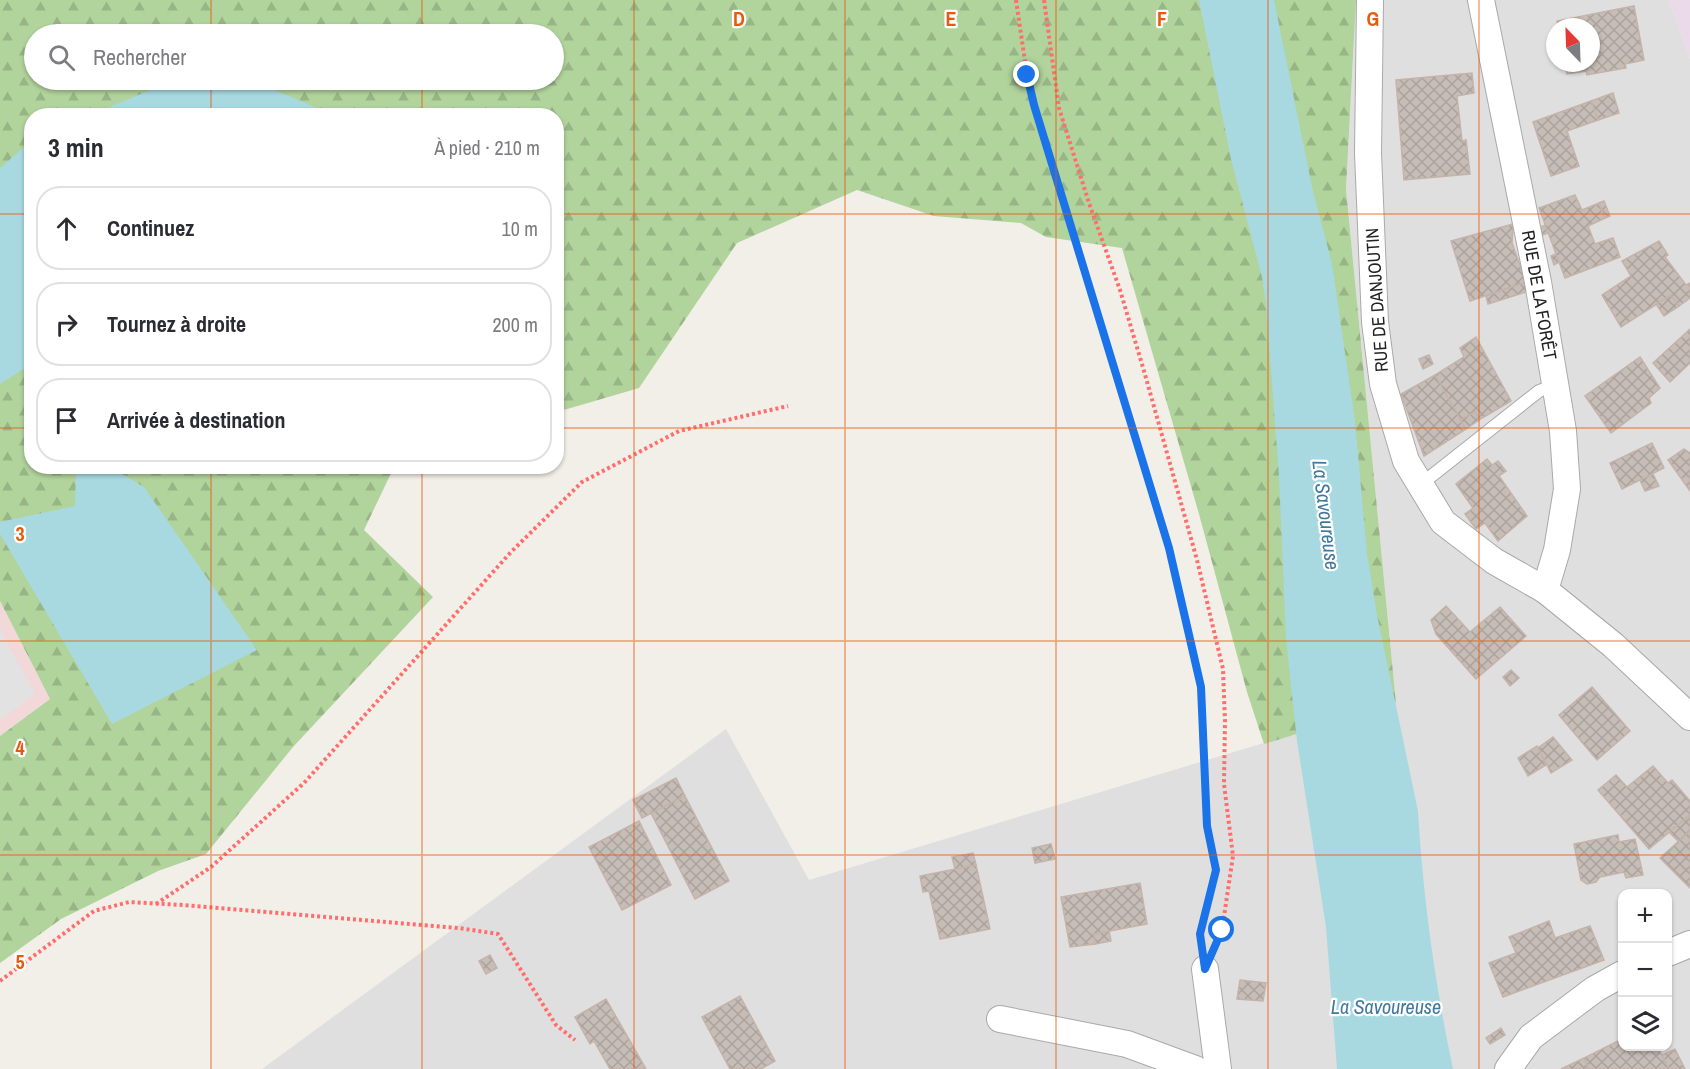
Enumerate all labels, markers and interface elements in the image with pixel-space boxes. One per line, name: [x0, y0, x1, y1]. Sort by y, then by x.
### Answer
text: D: [733, 5, 745, 32]
text: E: [946, 5, 957, 32]
text: F: [1157, 5, 1167, 32]
text: G: [1367, 5, 1379, 32]
north arrow: [1546, 18, 1600, 72]
search box: [24, 24, 564, 90]
icon: search: [45, 41, 78, 74]
text: Rechercher: [93, 42, 186, 72]
route end: [1013, 61, 1039, 87]
text: 3 min: [48, 130, 104, 165]
text: À pied · 210 m: [434, 134, 540, 161]
icon: ahead: [50, 212, 83, 245]
text: Continuez: [107, 213, 194, 243]
text: 10 m: [502, 215, 538, 242]
street label: RUE DE DANJOUTIN: [1359, 227, 1394, 373]
street label: RUE DE LA FORÊT: [1516, 228, 1563, 362]
icon: right: [50, 308, 83, 341]
text: Tournez à droite: [107, 309, 246, 339]
text: 200 m: [492, 311, 538, 338]
icon: arrive: [50, 404, 83, 437]
text: Arrivée à destination: [107, 405, 285, 435]
water label: La Savoureuse: [1306, 459, 1347, 571]
text: 3: [15, 520, 25, 547]
text: 4: [15, 734, 25, 761]
map controls: [1618, 889, 1672, 1051]
button: +: [1618, 889, 1672, 943]
route start: [1208, 916, 1234, 942]
button: −: [1618, 943, 1672, 997]
text: 5: [15, 948, 25, 975]
water label: La Savoureuse: [1331, 993, 1441, 1020]
button: layers: [1618, 997, 1672, 1051]

